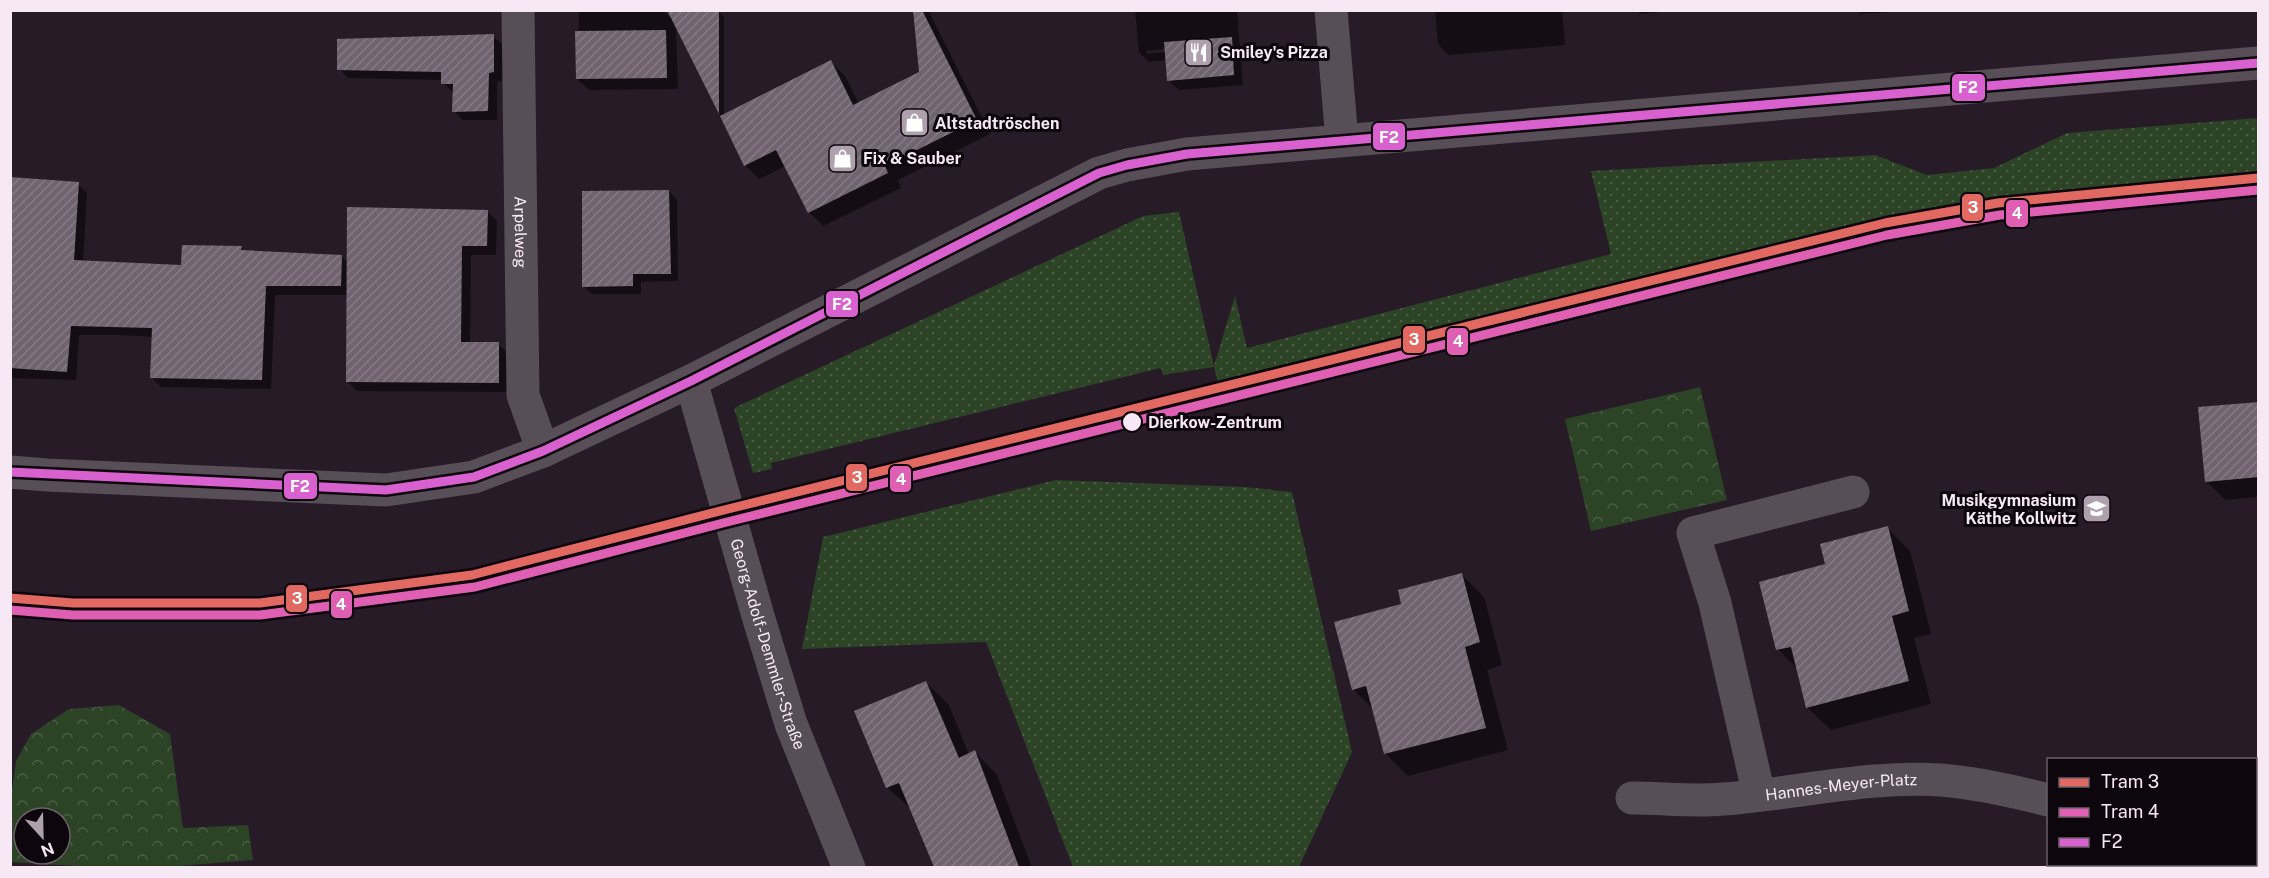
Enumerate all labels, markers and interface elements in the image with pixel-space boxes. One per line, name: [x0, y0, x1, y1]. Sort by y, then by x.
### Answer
restaurant icon: Smiley's Pizza: [1183, 36, 1215, 68]
place label: Smiley's Pizza: [1220, 43, 1328, 62]
line badge: F2: [1951, 73, 1986, 102]
text: F2: [1958, 78, 1978, 97]
shop icon: Altstadtröschen: [898, 107, 930, 139]
place label: Altstadtröschen: [935, 114, 1059, 133]
line badge: F2: [1372, 122, 1406, 151]
text: F2: [1379, 128, 1399, 147]
shop icon: Fix & Sauber: [826, 142, 858, 174]
place label: Fix & Sauber: [863, 149, 962, 168]
line badge: 3: [1961, 193, 1984, 222]
street label: Arpelweg: [510, 196, 530, 268]
text: 3: [1968, 198, 1978, 217]
line badge: 4: [2005, 199, 2029, 228]
text: 4: [2012, 204, 2023, 223]
line badge: F2: [825, 290, 859, 318]
text: F2: [832, 295, 852, 314]
line badge: 3: [1402, 325, 1426, 354]
line badge: 4: [1446, 327, 1469, 356]
text: 3: [1409, 330, 1419, 349]
text: 4: [1453, 332, 1464, 351]
marker: Dierkow-Zentrum: [1121, 411, 1143, 433]
place label: Dierkow-Zentrum: [1148, 413, 1282, 432]
line badge: 3: [845, 463, 868, 492]
line badge: 4: [889, 465, 912, 493]
text: 3: [852, 468, 862, 487]
text: 4: [896, 470, 907, 489]
line badge: F2: [283, 472, 318, 500]
text: F2: [290, 477, 310, 496]
place label: Musikgymnasium Käthe Kollwitz: [1942, 491, 2076, 528]
school or university icon: Musikgymnasium Käthe Kollwitz: [2081, 493, 2113, 525]
street label: Georg-Adolf-Demmler-Straße: [726, 536, 809, 752]
line badge: 3: [285, 584, 308, 613]
text: 3: [292, 589, 302, 608]
line badge: 4: [330, 590, 353, 619]
text: 4: [336, 595, 347, 614]
legend: [2047, 758, 2257, 866]
street label: Hannes-Meyer-Platz: [1764, 770, 1918, 805]
text: Tram 3: [2101, 771, 2159, 792]
text: Tram 4: [2101, 801, 2159, 822]
north arrow: [12, 806, 72, 866]
text: F2: [2101, 831, 2122, 852]
text: N: [38, 838, 57, 861]

